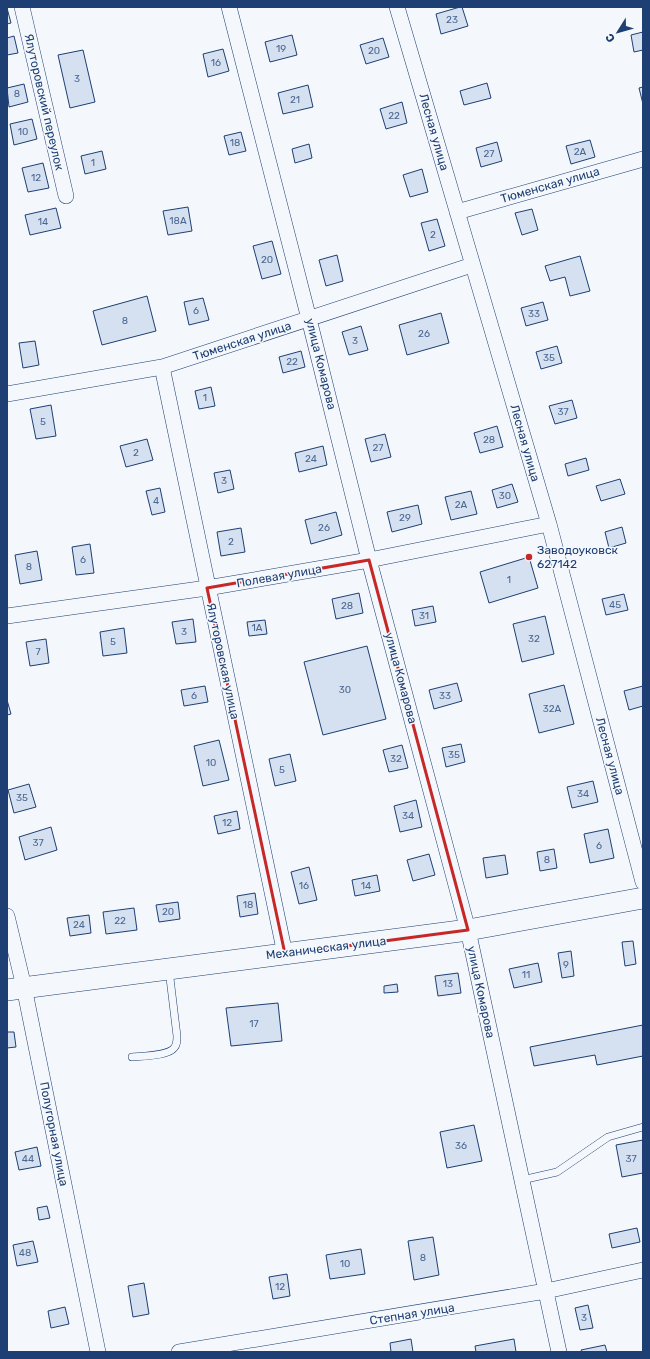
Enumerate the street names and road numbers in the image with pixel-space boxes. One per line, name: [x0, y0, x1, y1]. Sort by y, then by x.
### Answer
street label: Ялуторовский переулок: [21, 32, 67, 172]
street label: Лесная улица: [416, 92, 452, 172]
street label: Тюменская улица: [499, 164, 601, 206]
street label: улица Комарова: [303, 317, 339, 411]
street label: Тюменская улица: [191, 319, 293, 363]
street label: Лесная улица: [507, 403, 543, 483]
street label: Полевая улица: [235, 562, 323, 590]
street label: Ялуторовская улица: [204, 601, 242, 721]
street label: улица Комарова: [382, 631, 420, 725]
street label: Лесная улица: [593, 716, 627, 796]
street label: Механическая улица: [265, 934, 387, 962]
street label: улица Комарова: [464, 945, 498, 1039]
street label: Полугорная улица: [37, 1081, 71, 1187]
street label: Степная улица: [368, 1300, 456, 1328]

